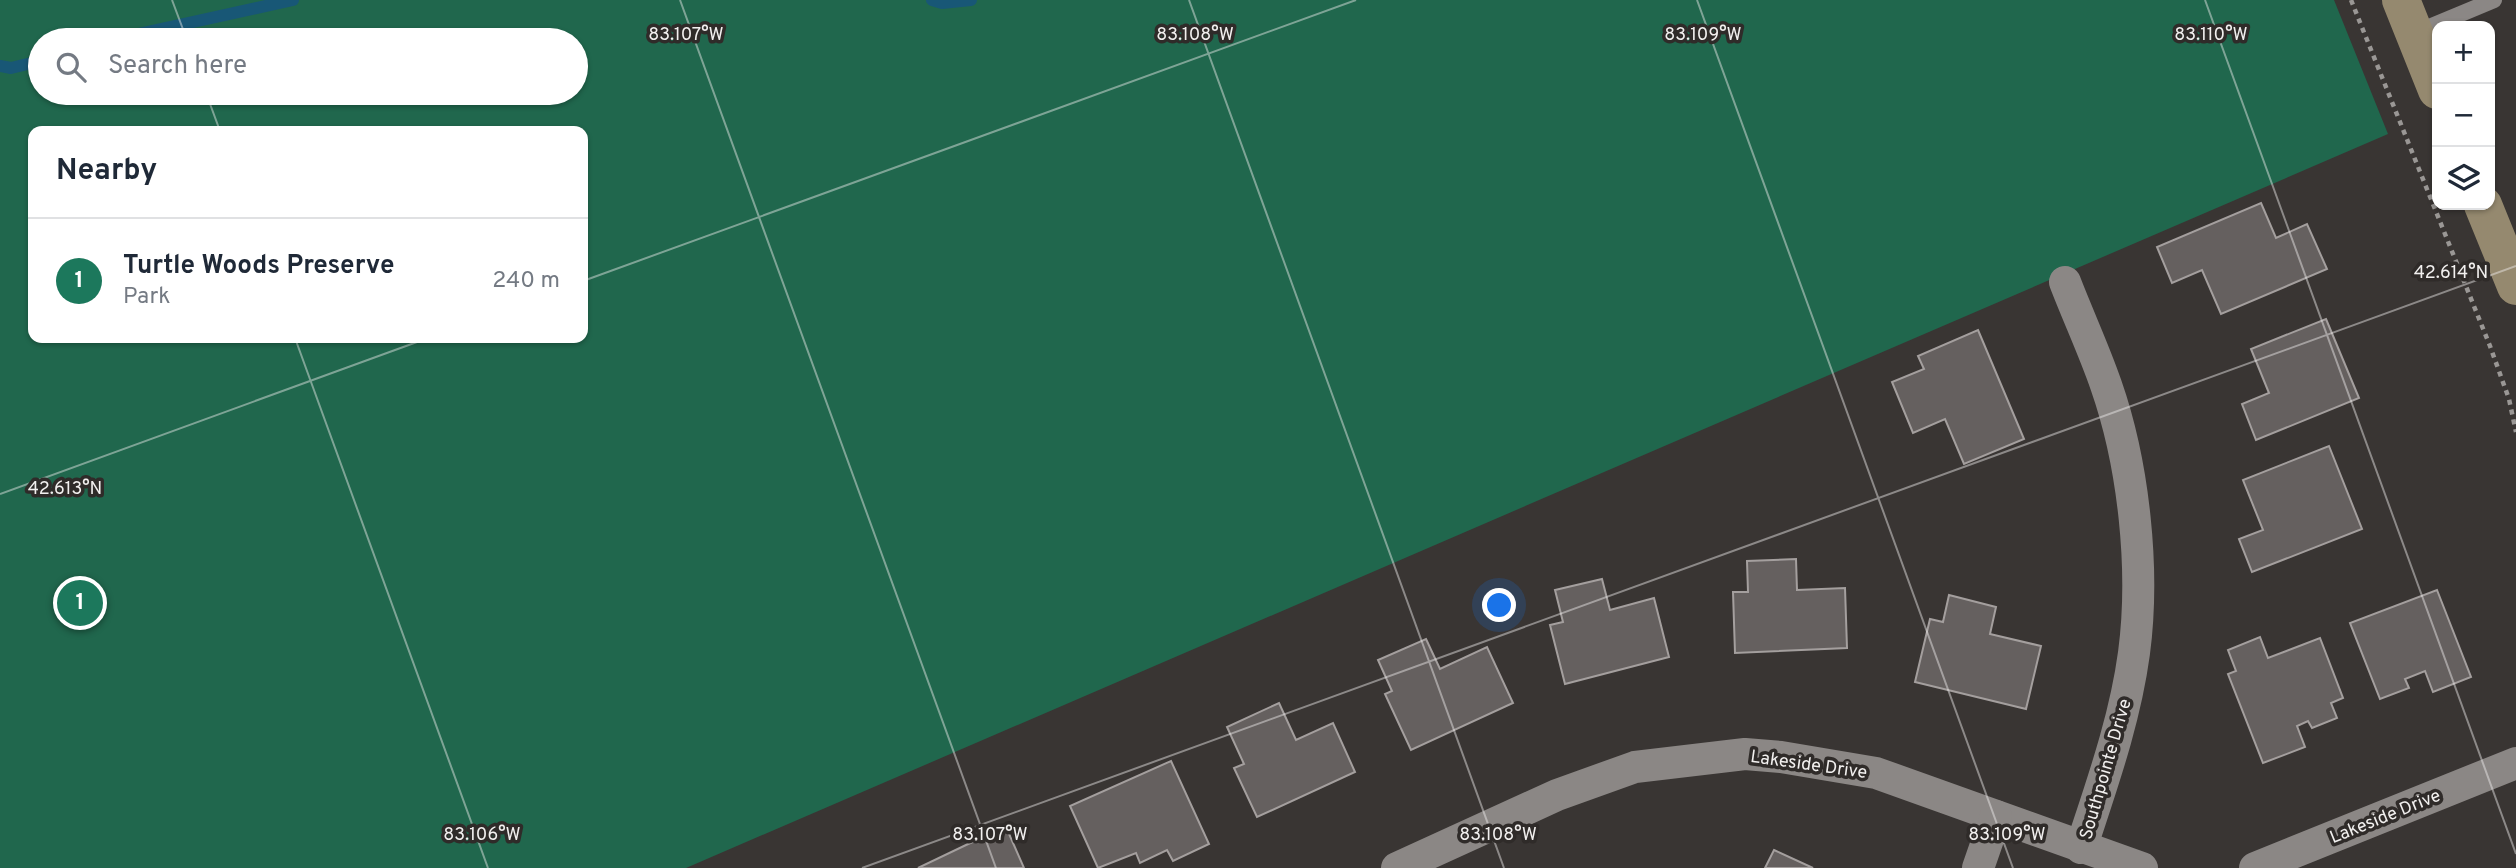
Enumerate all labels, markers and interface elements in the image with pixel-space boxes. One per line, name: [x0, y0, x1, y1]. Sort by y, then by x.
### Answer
map controls: [2432, 21, 2495, 210]
button: +: [2432, 21, 2495, 84]
text: 83.107°W: [648, 24, 724, 47]
text: 83.108°W: [1156, 24, 1234, 47]
text: 83.109°W: [1664, 24, 1742, 47]
text: 83.110°W: [2174, 24, 2248, 47]
search box: [28, 28, 588, 105]
icon: search: [52, 48, 90, 86]
text: Search here: [108, 50, 247, 83]
button: −: [2432, 84, 2495, 147]
button: layers: [2432, 147, 2495, 210]
text: Nearby: [56, 153, 157, 190]
text: Turtle Woods Preserve: [123, 250, 394, 283]
text: 42.614°N: [2414, 262, 2488, 285]
text: 1: [74, 267, 84, 296]
text: 240 m: [492, 267, 560, 296]
text: Park: [123, 283, 170, 312]
text: 42.613°N: [28, 478, 102, 501]
pin: 1: [57, 577, 103, 629]
your location: [1482, 588, 1516, 622]
street label: Southpointe Drive: [2075, 696, 2138, 843]
street label: Lakeside Drive: [1749, 746, 1869, 785]
street label: Lakeside Drive: [2327, 785, 2444, 850]
text: 83.106°W: [443, 824, 521, 847]
text: 83.107°W: [952, 824, 1028, 847]
text: 83.108°W: [1459, 824, 1537, 847]
text: 83.109°W: [1968, 824, 2046, 847]

